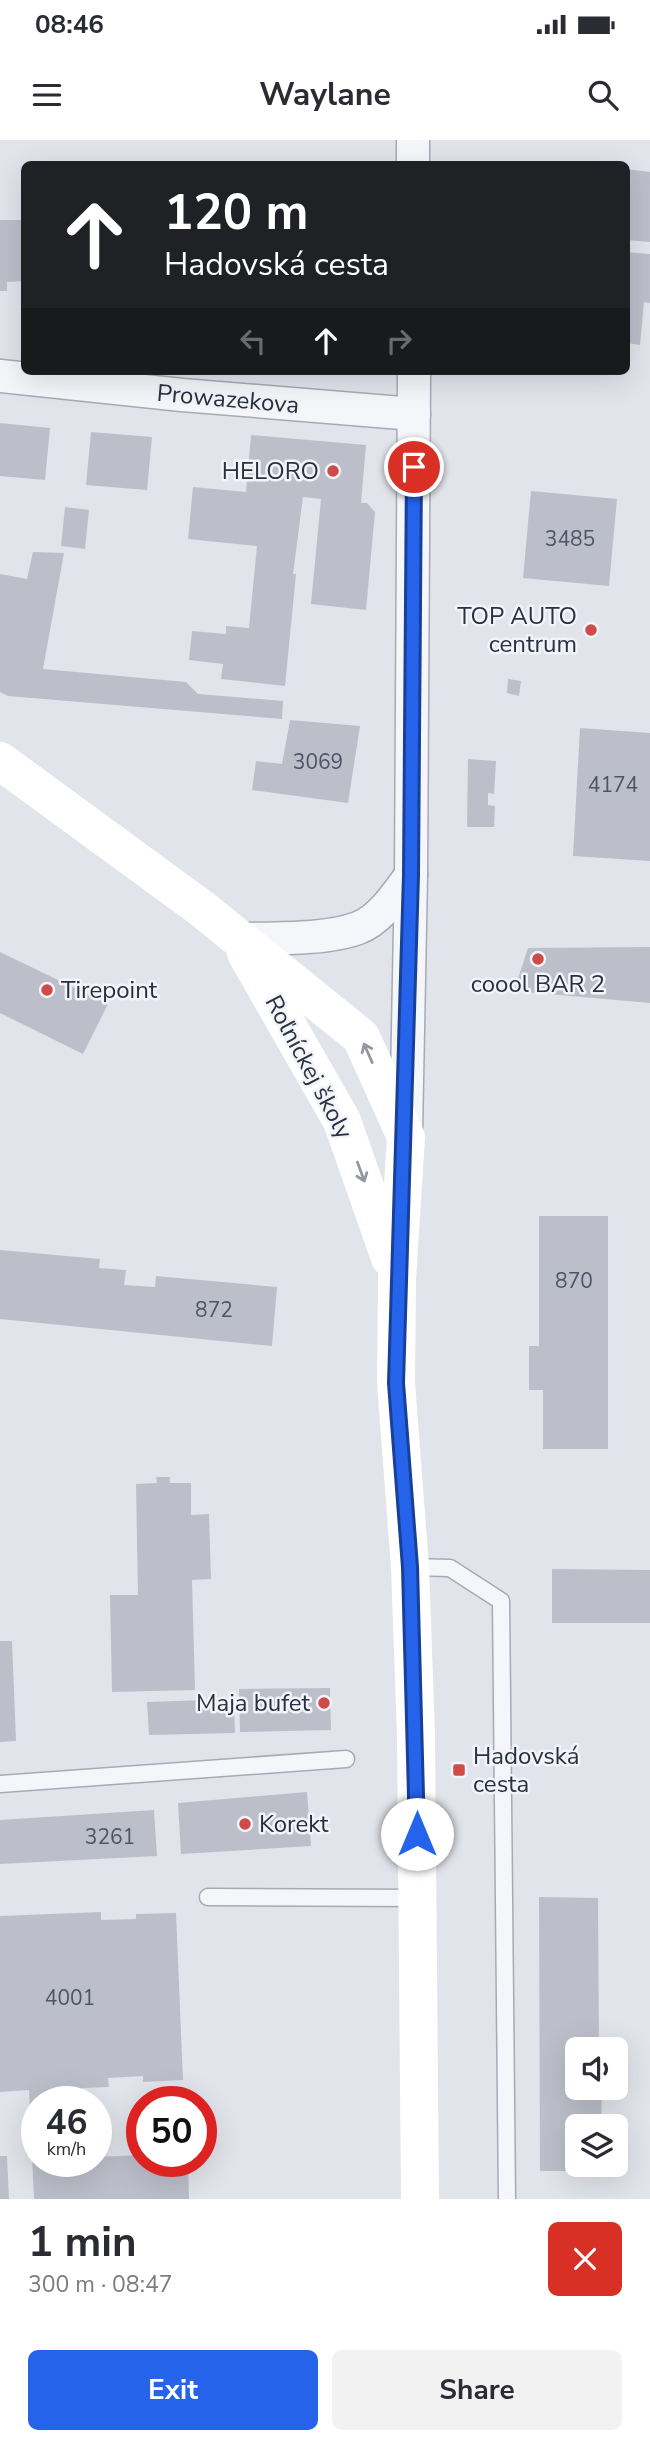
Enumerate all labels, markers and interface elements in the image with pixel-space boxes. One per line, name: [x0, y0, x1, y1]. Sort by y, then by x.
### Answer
text: 08:46: [35, 7, 104, 42]
text: Waylane: [259, 73, 391, 116]
icon: menu: [28, 76, 66, 114]
icon: search: [584, 76, 622, 114]
text: 120 m: [164, 179, 308, 246]
icon: ahead: [49, 189, 140, 280]
text: Hadovská cesta: [164, 243, 389, 286]
icon: left: [234, 322, 272, 360]
icon: ahead: [307, 322, 345, 360]
icon: right: [380, 322, 418, 360]
street label: Prowazekova: [156, 377, 300, 421]
pin: [384, 437, 444, 497]
icon: arrive: [395, 448, 433, 486]
place label: HELORO: [222, 455, 319, 487]
marker: HELORO: [325, 463, 341, 479]
house number: 3485: [545, 525, 595, 553]
place label: TOP AUTO centrum: [457, 600, 577, 660]
marker: TOP AUTO centrum: [583, 622, 599, 638]
house number: 3069: [293, 748, 343, 776]
house number: 4174: [588, 771, 638, 799]
marker: coool BAR 2: [530, 951, 546, 967]
place label: coool BAR 2: [471, 968, 605, 1000]
place label: Tirepoint: [61, 974, 158, 1006]
marker: Tirepoint: [39, 982, 55, 998]
street label: Roľníckej školy: [258, 989, 361, 1145]
one-way arrow: [361, 1043, 374, 1064]
one-way arrow: [356, 1161, 369, 1183]
house number: 870: [555, 1267, 593, 1295]
house number: 872: [195, 1296, 233, 1324]
place label: Maja bufet: [196, 1687, 311, 1719]
marker: Maja bufet: [316, 1695, 332, 1711]
place label: Hadovská cesta: [473, 1740, 579, 1800]
marker: Hadovská cesta: [451, 1762, 467, 1778]
position arrow: [380, 1797, 454, 1871]
place label: Korekt: [259, 1808, 329, 1840]
marker: Korekt: [237, 1816, 253, 1832]
house number: 3261: [85, 1823, 135, 1851]
house number: 4001: [45, 1984, 95, 2012]
map controls: [565, 2037, 628, 2177]
button: sound: [565, 2037, 628, 2100]
speed limit sign: 50: [126, 2086, 217, 2177]
text: 46: [45, 2099, 88, 2146]
button: layers: [565, 2114, 628, 2177]
text: km/h: [47, 2137, 86, 2161]
text: 1 min: [28, 2214, 137, 2271]
button: close: [548, 2222, 622, 2296]
text: 300 m · 08:47: [28, 2269, 173, 2300]
button: Exit: [28, 2350, 318, 2430]
button: Share: [332, 2350, 622, 2430]

